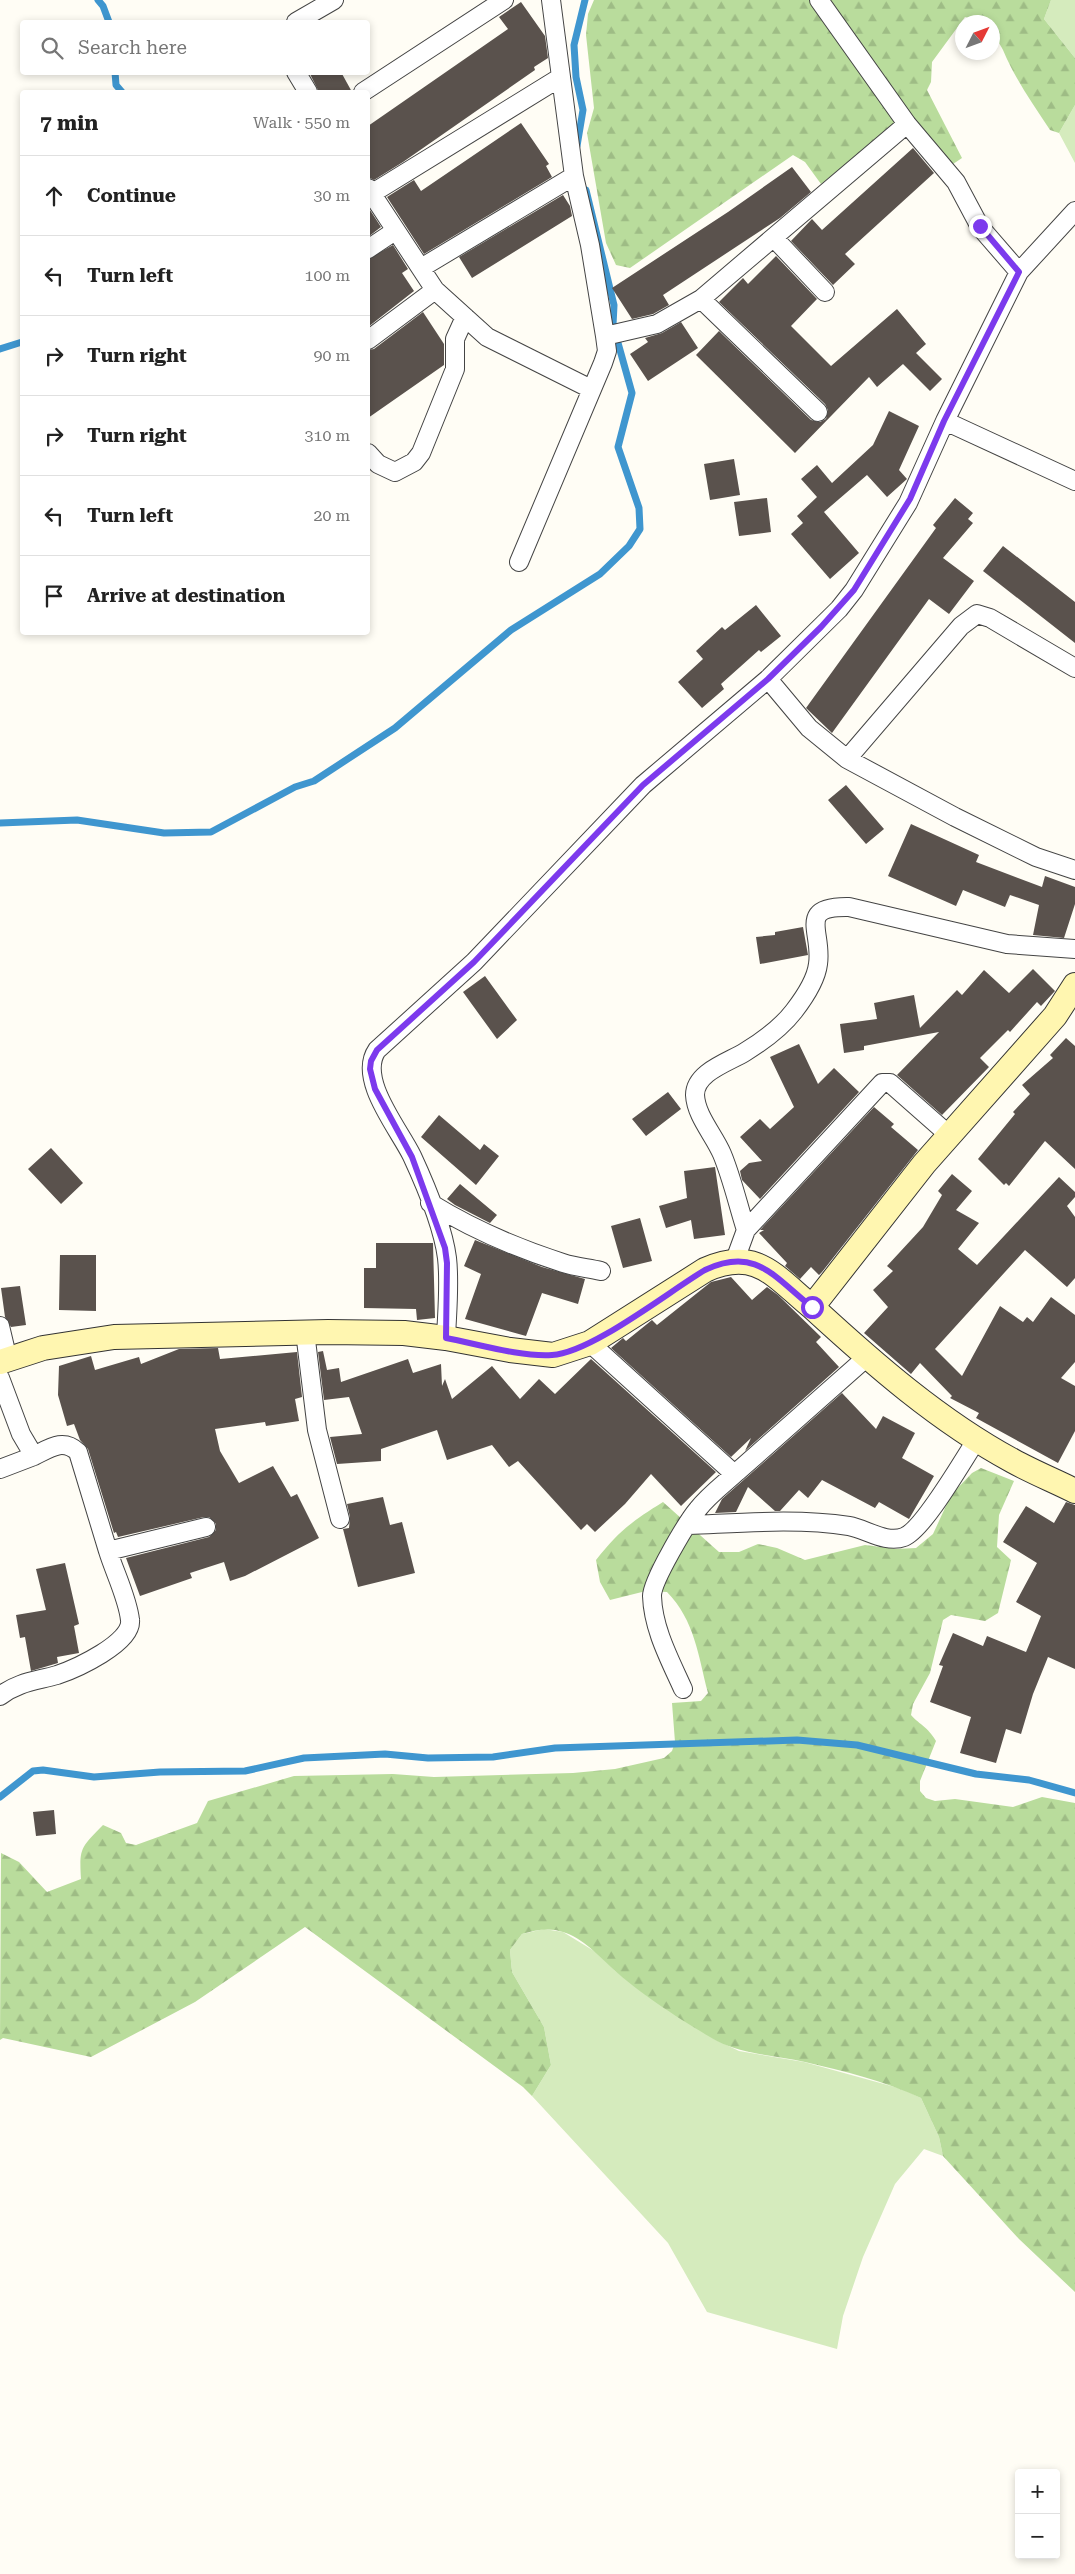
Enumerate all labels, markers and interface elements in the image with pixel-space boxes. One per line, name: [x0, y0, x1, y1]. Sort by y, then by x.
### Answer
north arrow: [955, 15, 1000, 60]
search box: [20, 20, 370, 75]
icon: search: [38, 34, 66, 62]
text: Search here: [78, 36, 187, 59]
text: 7 min: [40, 111, 98, 135]
text: Walk · 550 m: [253, 113, 350, 132]
icon: ahead: [40, 182, 68, 210]
text: Continue: [87, 184, 176, 207]
text: 30 m: [313, 186, 350, 205]
route end: [969, 215, 992, 238]
icon: left: [40, 262, 68, 290]
text: Turn left: [87, 264, 173, 287]
text: 100 m: [304, 266, 350, 285]
icon: right: [40, 342, 68, 370]
text: Turn right: [87, 344, 187, 367]
text: 90 m: [313, 346, 350, 365]
icon: right: [40, 422, 68, 450]
text: Turn right: [87, 424, 187, 447]
text: 310 m: [304, 426, 350, 445]
icon: left: [40, 502, 68, 530]
text: Turn left: [87, 504, 173, 527]
text: 20 m: [313, 506, 350, 525]
icon: arrive: [40, 582, 68, 610]
text: Arrive at destination: [87, 584, 285, 607]
route start: [801, 1296, 824, 1319]
map controls: [1015, 2469, 1060, 2559]
button: +: [1015, 2469, 1060, 2514]
button: −: [1015, 2514, 1060, 2559]

